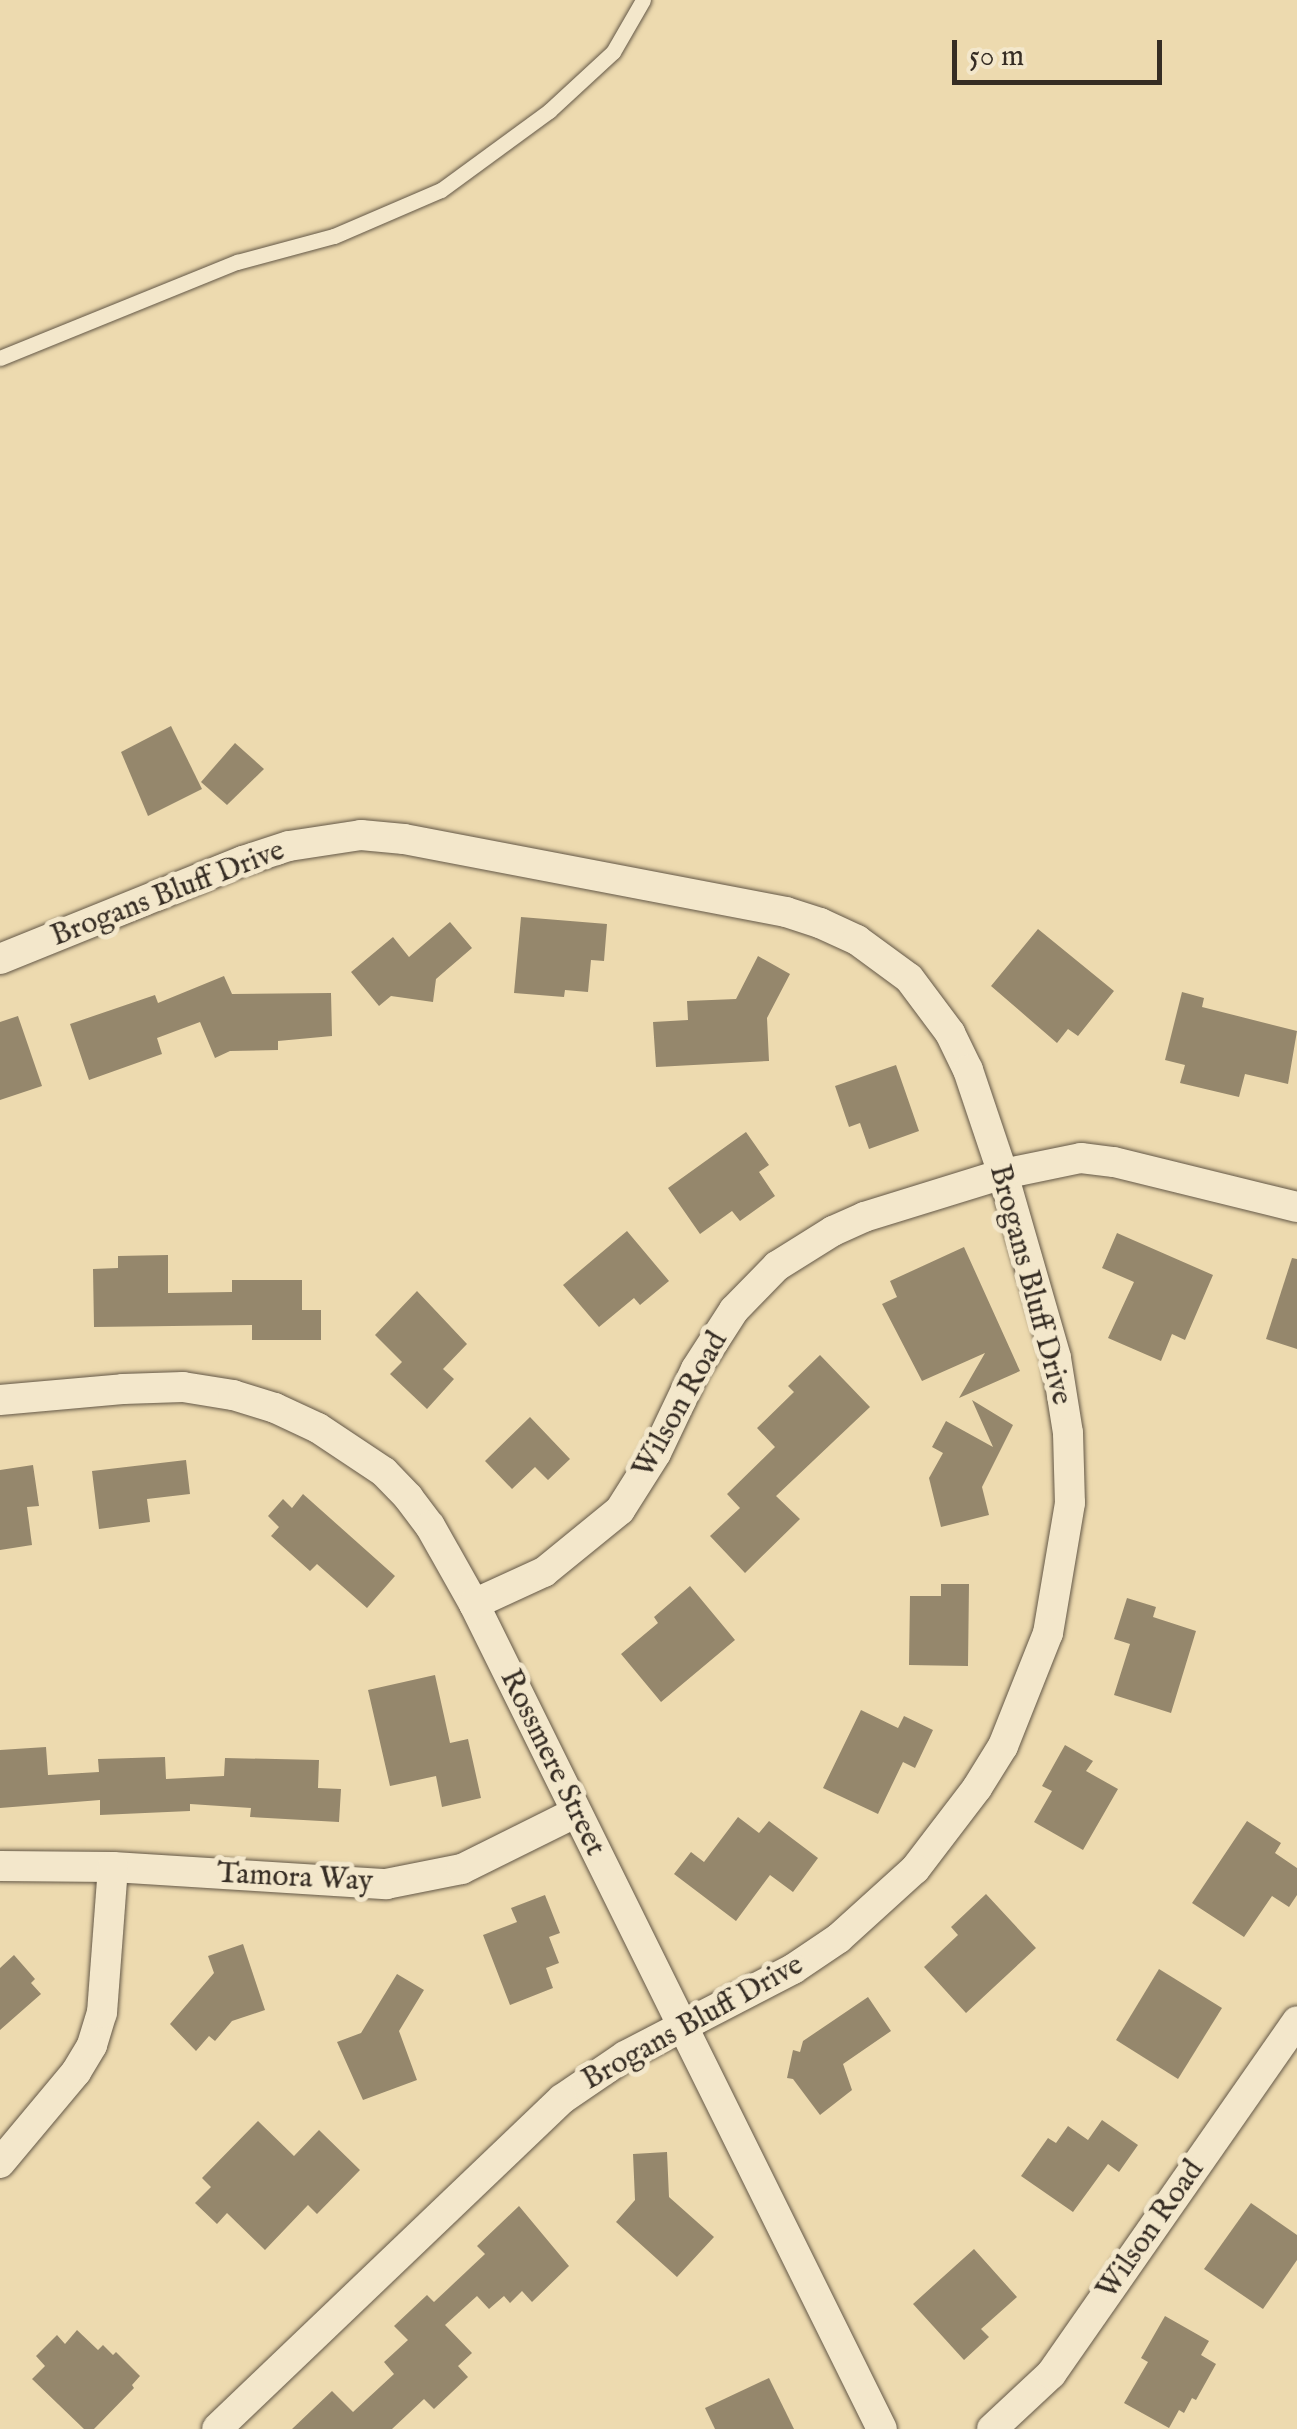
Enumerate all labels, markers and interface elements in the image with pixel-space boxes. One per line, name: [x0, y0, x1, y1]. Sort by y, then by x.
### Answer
scale bar: [957, 20, 1167, 82]
text: 50 m: [969, 38, 1024, 76]
street label: Brogans Bluff Drive: [46, 833, 290, 955]
street label: Brogans Bluff Drive: [981, 1161, 1079, 1409]
street label: Wilson Road: [626, 1326, 736, 1484]
street label: Rossmere Street: [491, 1664, 613, 1862]
street label: Tamora Way: [216, 1856, 374, 1900]
street label: Brogans Bluff Drive: [576, 1947, 810, 2099]
street label: Wilson Road: [1090, 2153, 1212, 2307]

